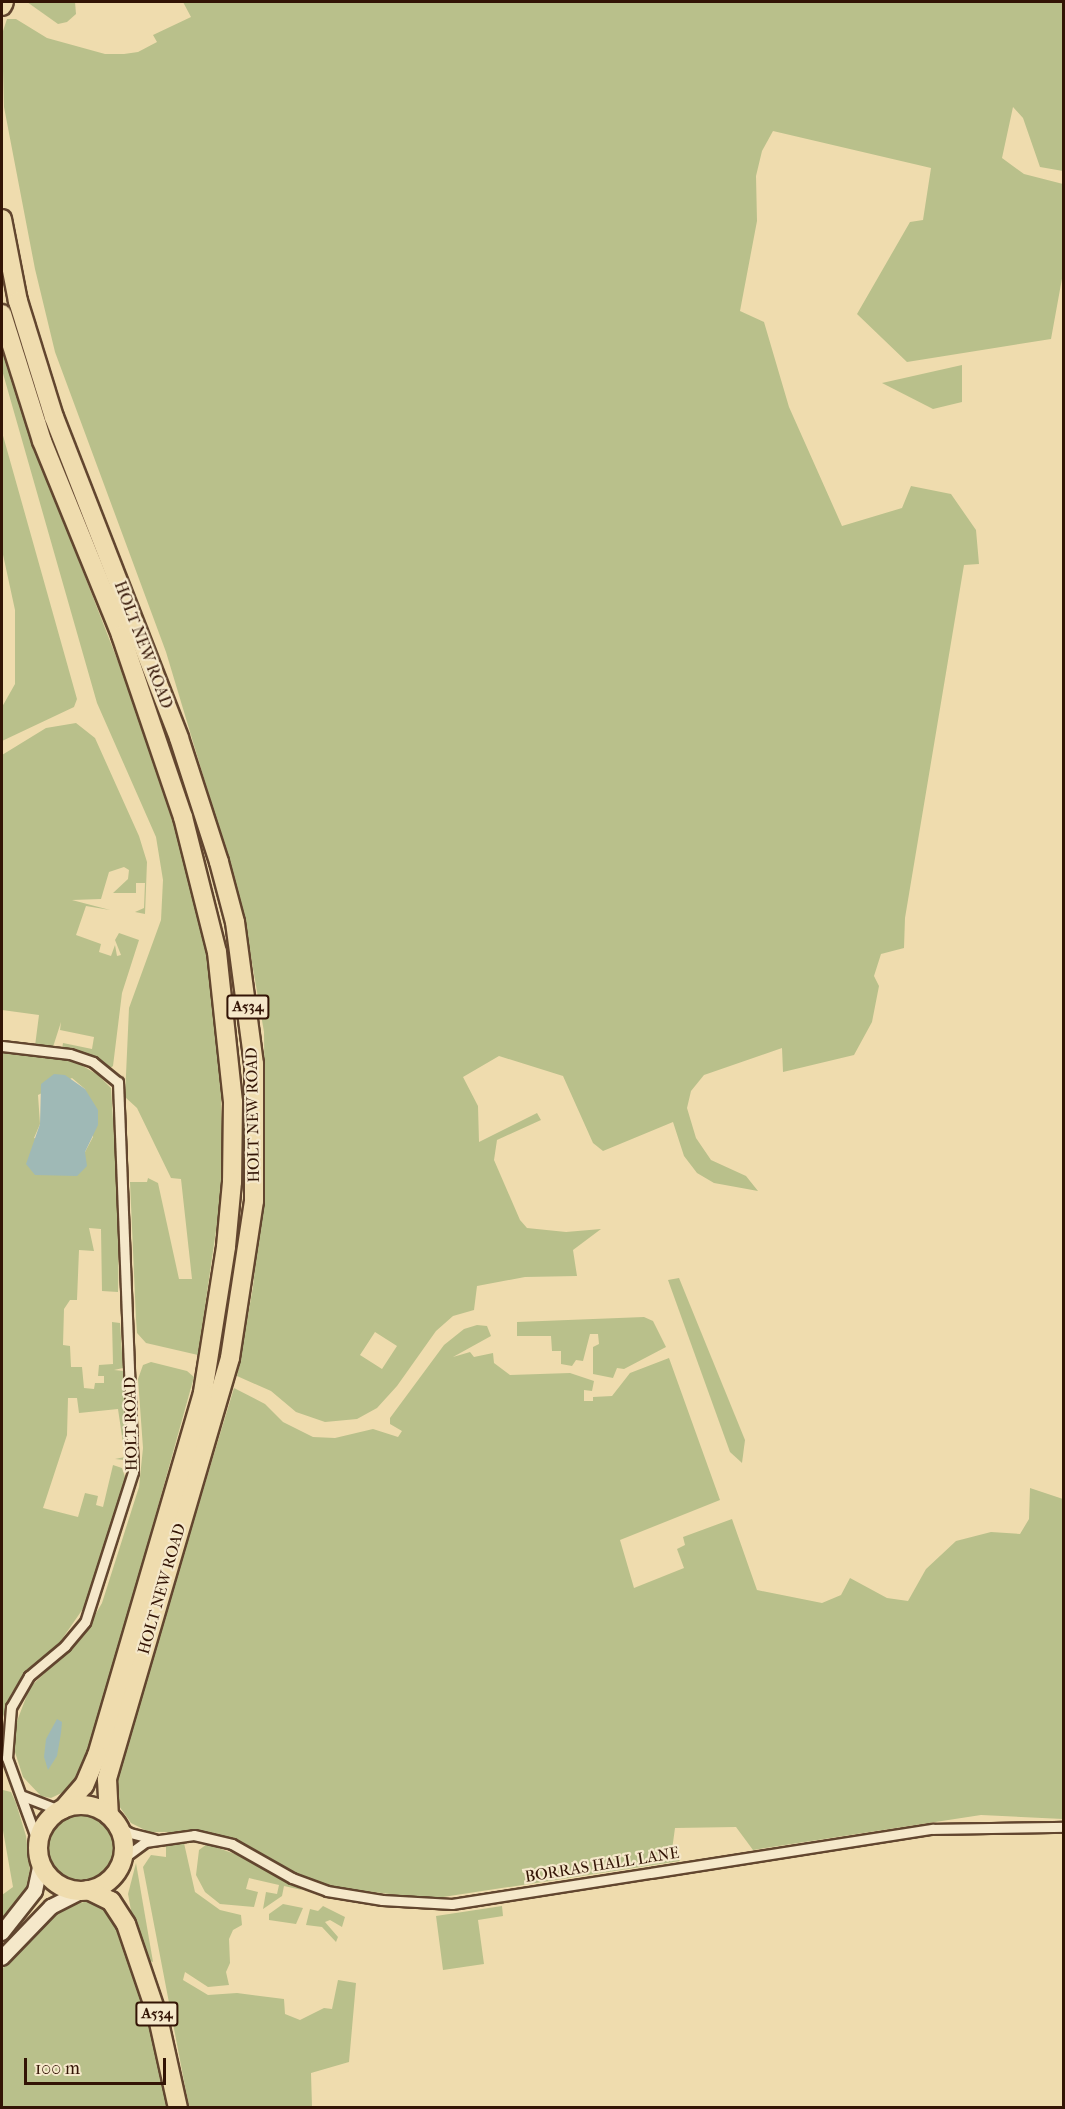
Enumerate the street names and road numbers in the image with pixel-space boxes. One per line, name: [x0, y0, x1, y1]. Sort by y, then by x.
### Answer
street label: HOLT NEW ROAD: [110, 578, 176, 712]
road number: A534: [226, 995, 270, 1019]
street label: HOLT NEW ROAD: [242, 1047, 264, 1183]
street label: HOLT ROAD: [121, 1377, 141, 1471]
street label: HOLT NEW ROAD: [134, 1521, 190, 1657]
street label: BORRAS HALL LANE: [523, 1843, 681, 1887]
road number: A534: [134, 2002, 180, 2026]

